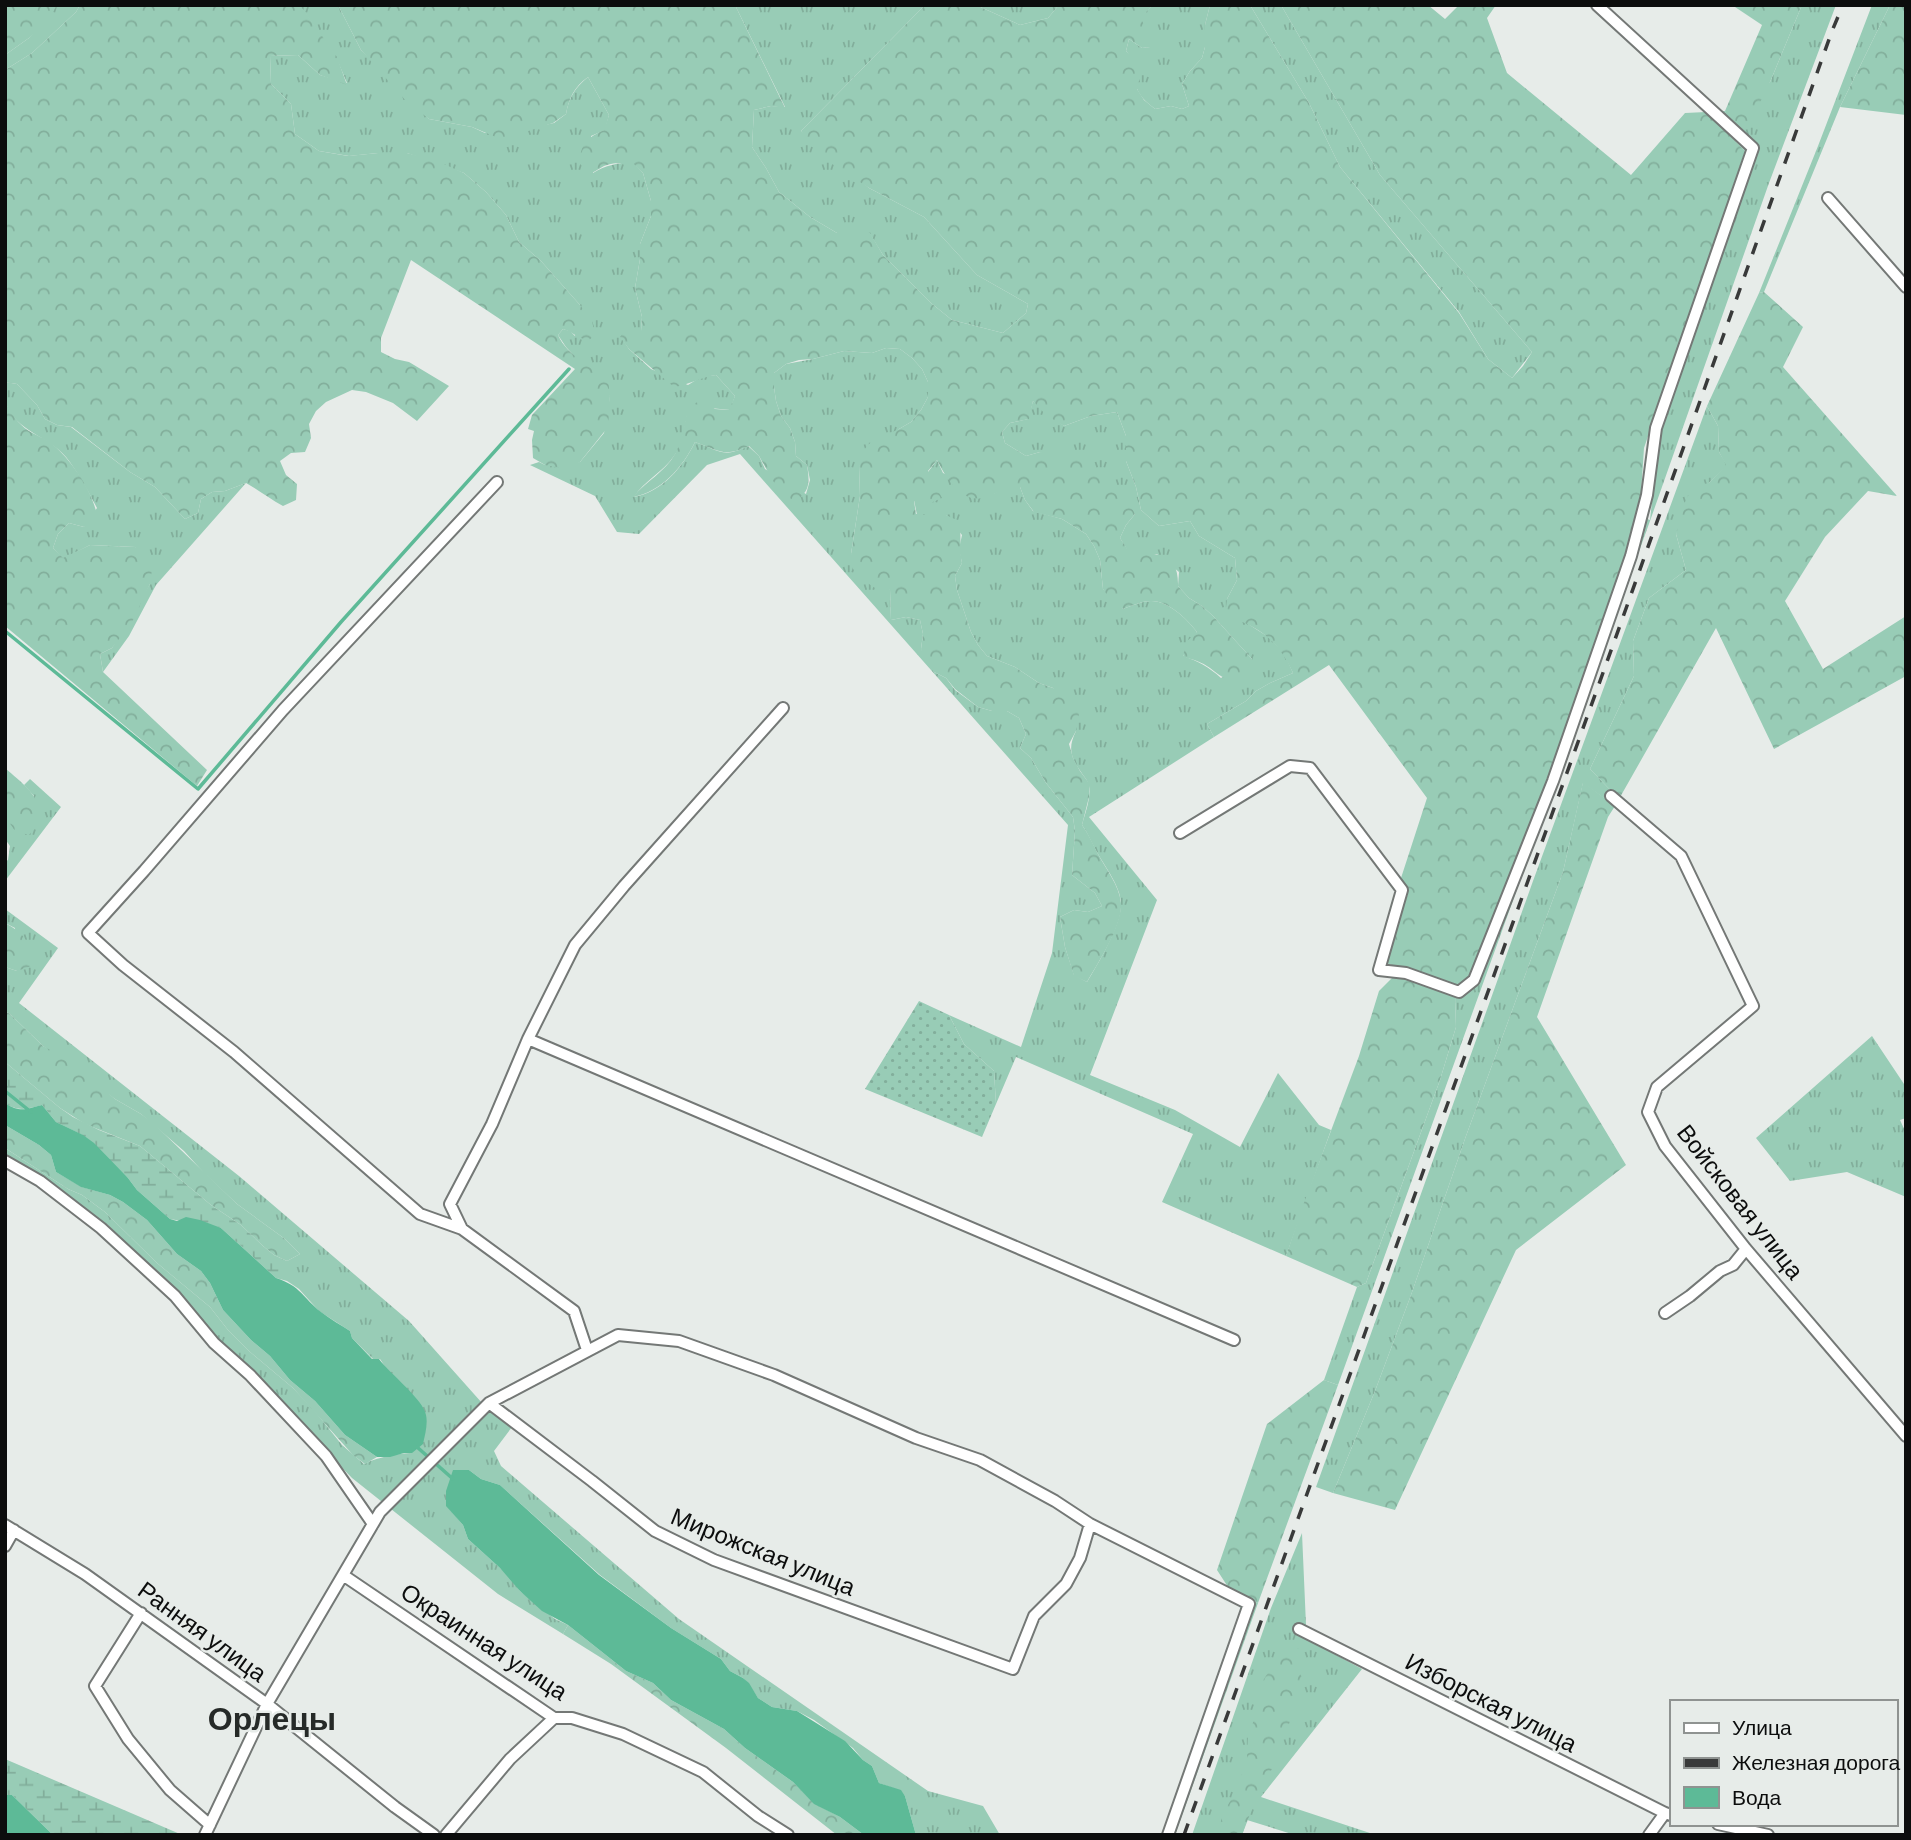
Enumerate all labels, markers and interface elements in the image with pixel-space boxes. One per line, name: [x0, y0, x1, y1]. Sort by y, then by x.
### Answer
street label: Войсковая улица: [1672, 1118, 1811, 1285]
street label: Мирожская улица: [667, 1500, 860, 1601]
street label: Ранняя улица: [133, 1574, 273, 1688]
street label: Окраинная улица: [396, 1576, 574, 1706]
street label: Изборская улица: [1401, 1646, 1583, 1758]
district label: Орлецы: [208, 1698, 336, 1737]
legend: [1670, 1700, 1897, 1826]
text: Улица: [1732, 1714, 1792, 1739]
text: Железная дорога: [1732, 1749, 1901, 1774]
text: Вода: [1732, 1784, 1781, 1809]

